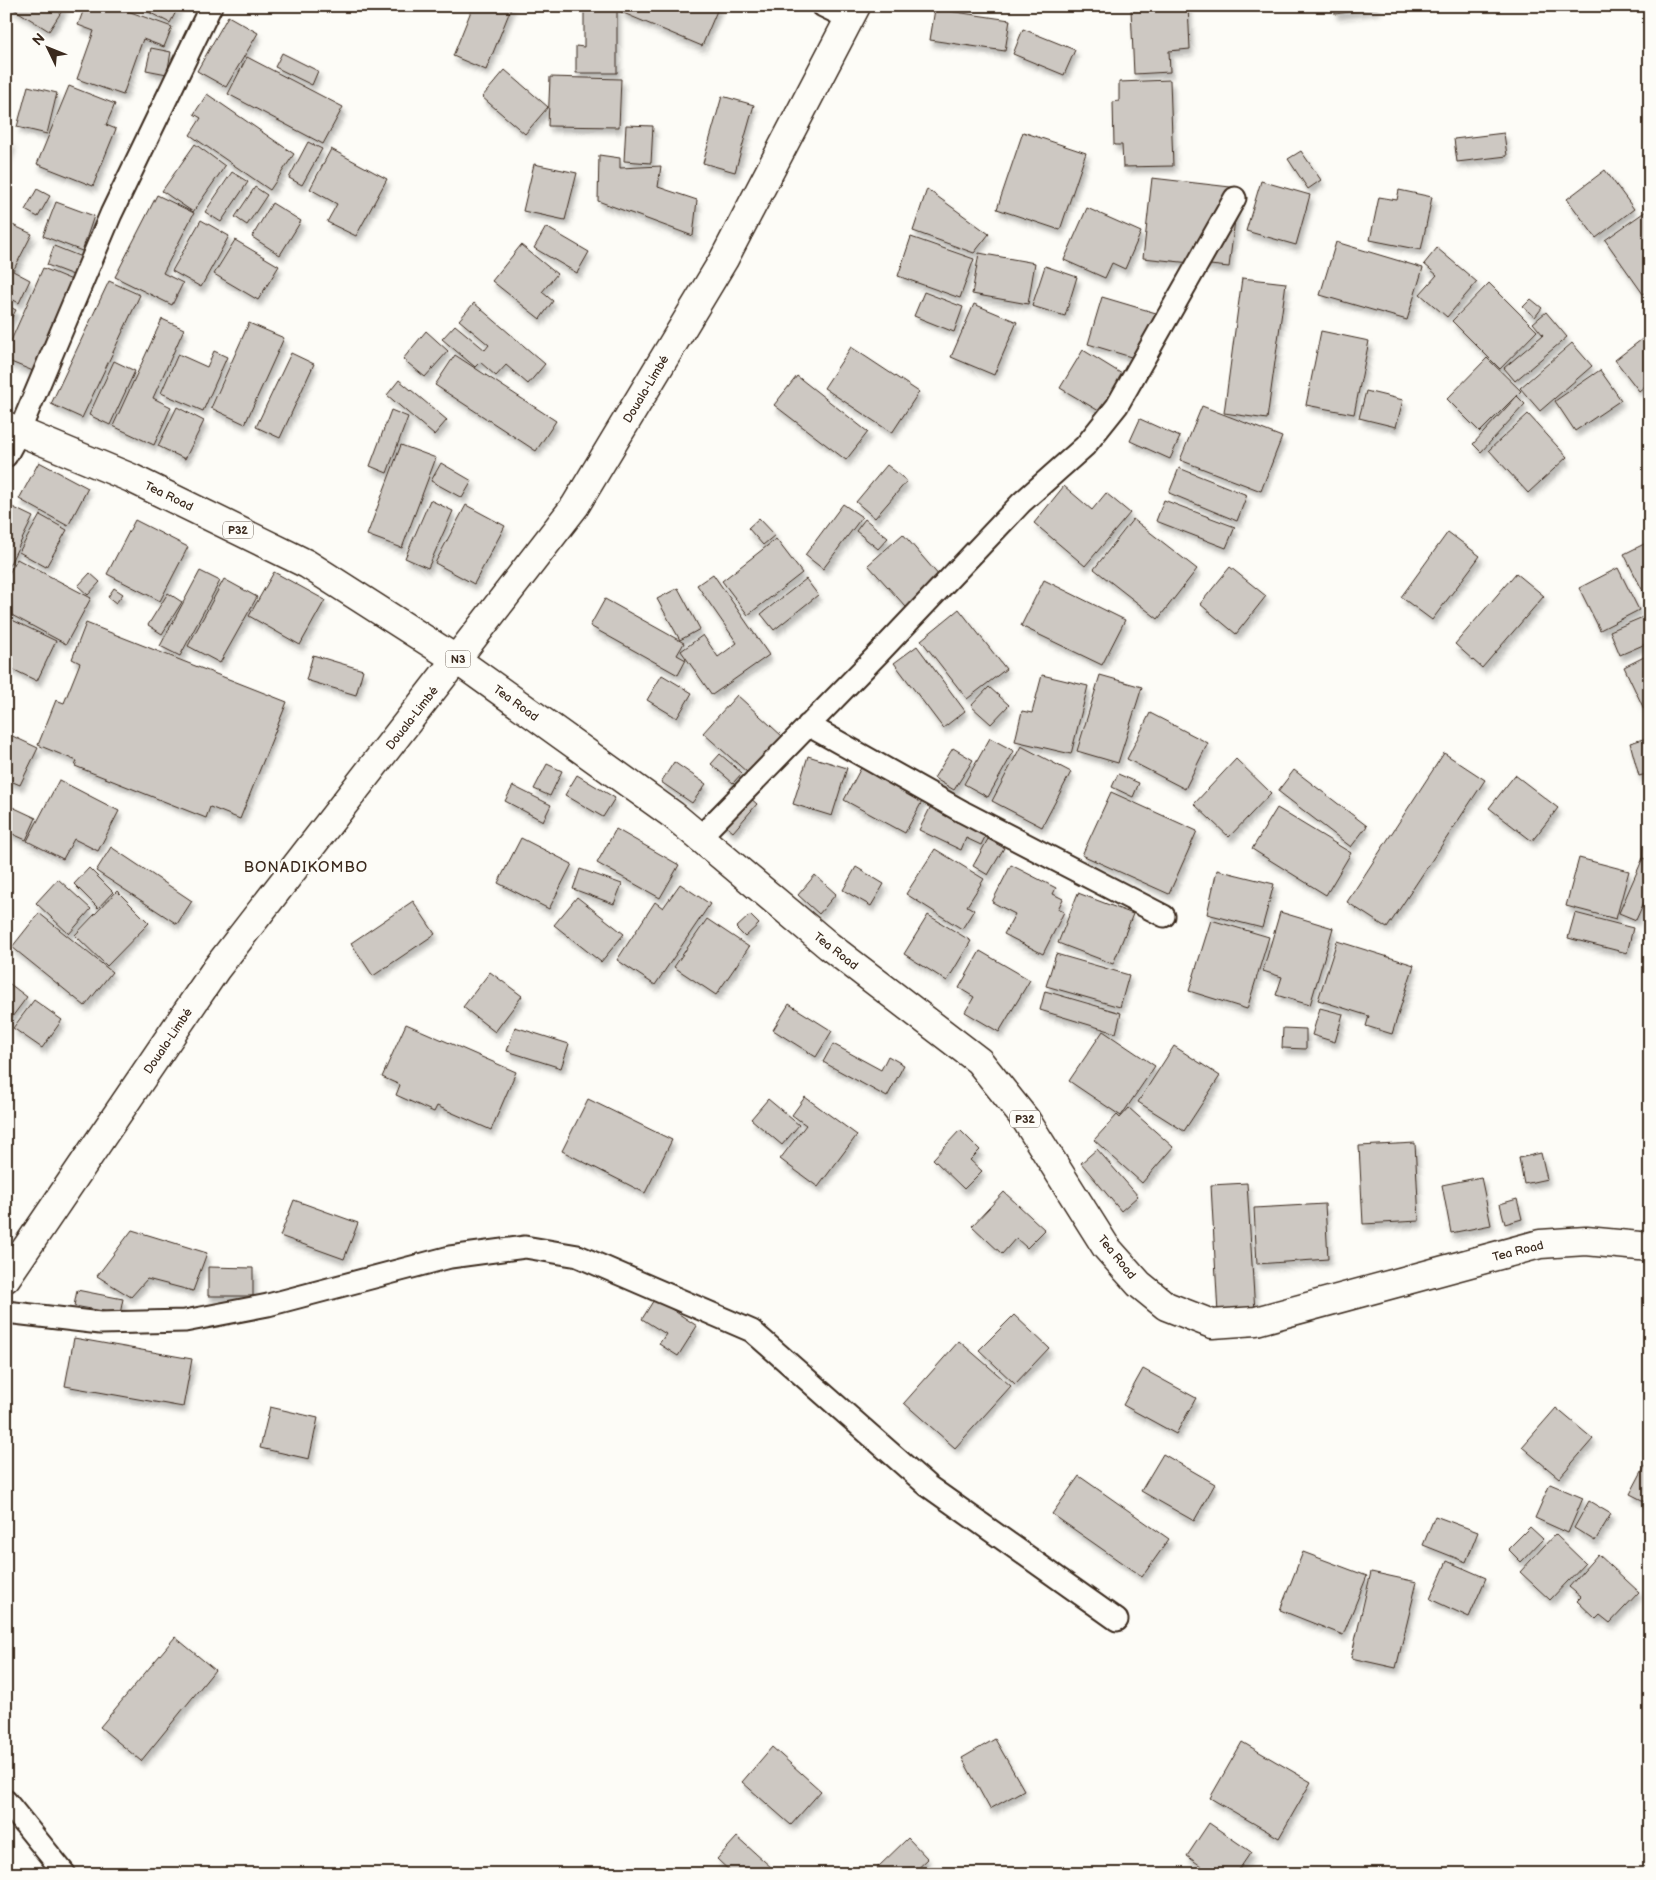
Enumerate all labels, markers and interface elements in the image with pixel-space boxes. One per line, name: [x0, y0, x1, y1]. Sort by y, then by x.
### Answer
north arrow: [22, 22, 72, 72]
text: N: [29, 30, 49, 49]
street label: Douala-Limbé: [620, 353, 672, 426]
street label: Tea Road: [142, 478, 196, 515]
road number: P32: [223, 522, 253, 538]
road number: N3: [446, 651, 470, 668]
street label: Tea Road: [490, 682, 541, 725]
street label: Douala-Limbé: [383, 684, 442, 753]
district label: BONADIKOMBO: [244, 858, 368, 877]
street label: Tea Road: [811, 929, 861, 973]
street label: Douala-Limbé: [141, 1005, 196, 1077]
road number: P32: [1010, 1110, 1040, 1128]
street label: Tea Road: [1094, 1232, 1139, 1282]
street label: Tea Road: [1491, 1238, 1545, 1265]

